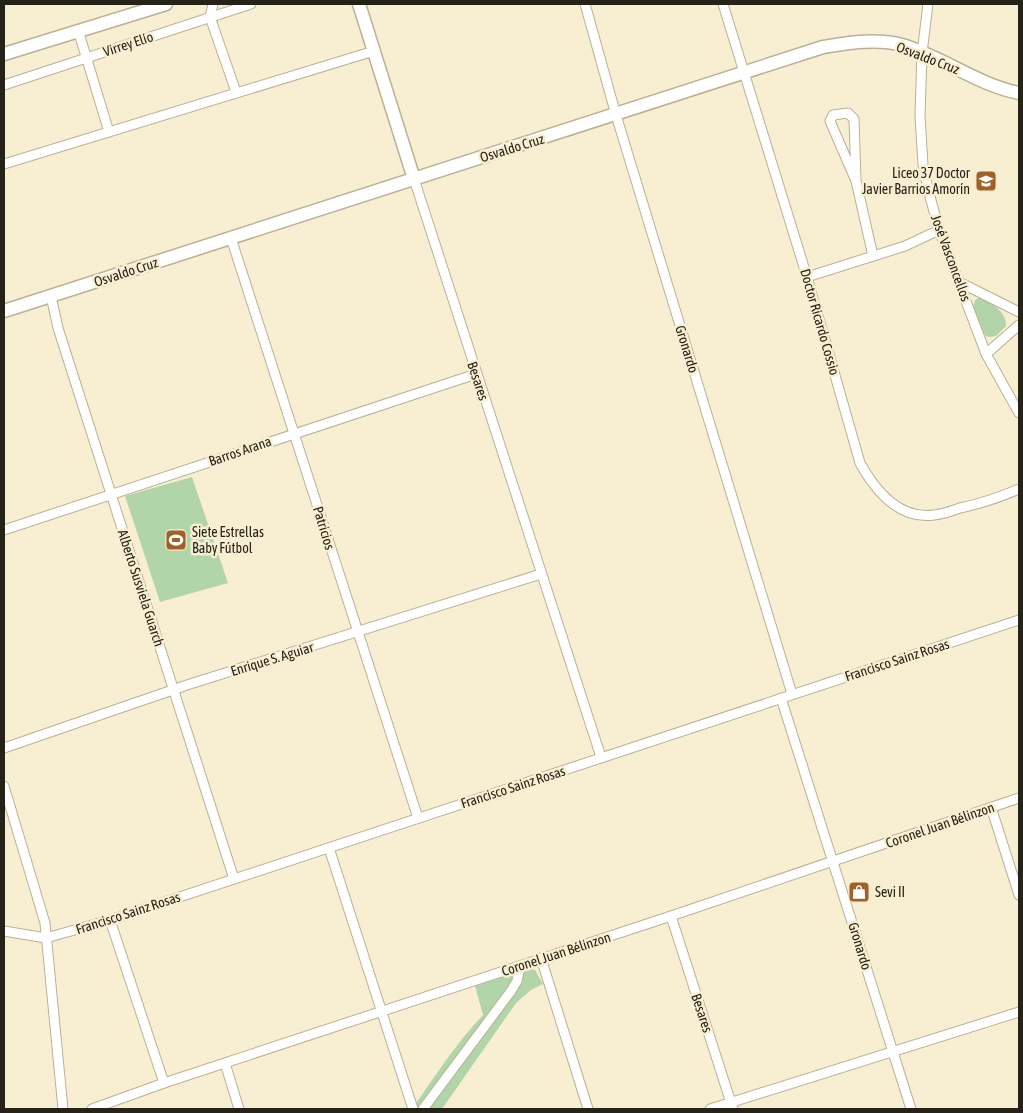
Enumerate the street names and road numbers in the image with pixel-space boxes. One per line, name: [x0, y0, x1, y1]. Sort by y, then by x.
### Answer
street label: Virrey Elío: [101, 28, 155, 60]
street label: Osvaldo Cruz: [894, 39, 962, 77]
street label: Osvaldo Cruz: [478, 131, 546, 165]
street label: José Vasconcellos: [928, 212, 974, 304]
street label: Osvaldo Cruz: [92, 254, 160, 290]
street label: Doctor Ricardo Cossio: [797, 267, 843, 377]
street label: Gronardo: [672, 323, 702, 375]
street label: Besares: [464, 360, 492, 402]
street label: Barros Arana: [206, 433, 274, 469]
street label: Patricios: [310, 504, 338, 552]
street label: Alberto Susviela Guarch: [115, 528, 167, 648]
street label: Francisco Sainz Rosas: [843, 636, 951, 684]
street label: Enrique S. Aguiar: [229, 639, 316, 679]
street label: Francisco Sainz Rosas: [459, 763, 567, 811]
street label: Coronel Juan Bélinzon: [884, 799, 996, 851]
street label: Francisco Sainz Rosas: [74, 889, 182, 937]
street label: Gronardo: [845, 920, 875, 972]
street label: Coronel Juan Bélinzon: [499, 929, 613, 979]
street label: Besares: [688, 992, 716, 1034]

